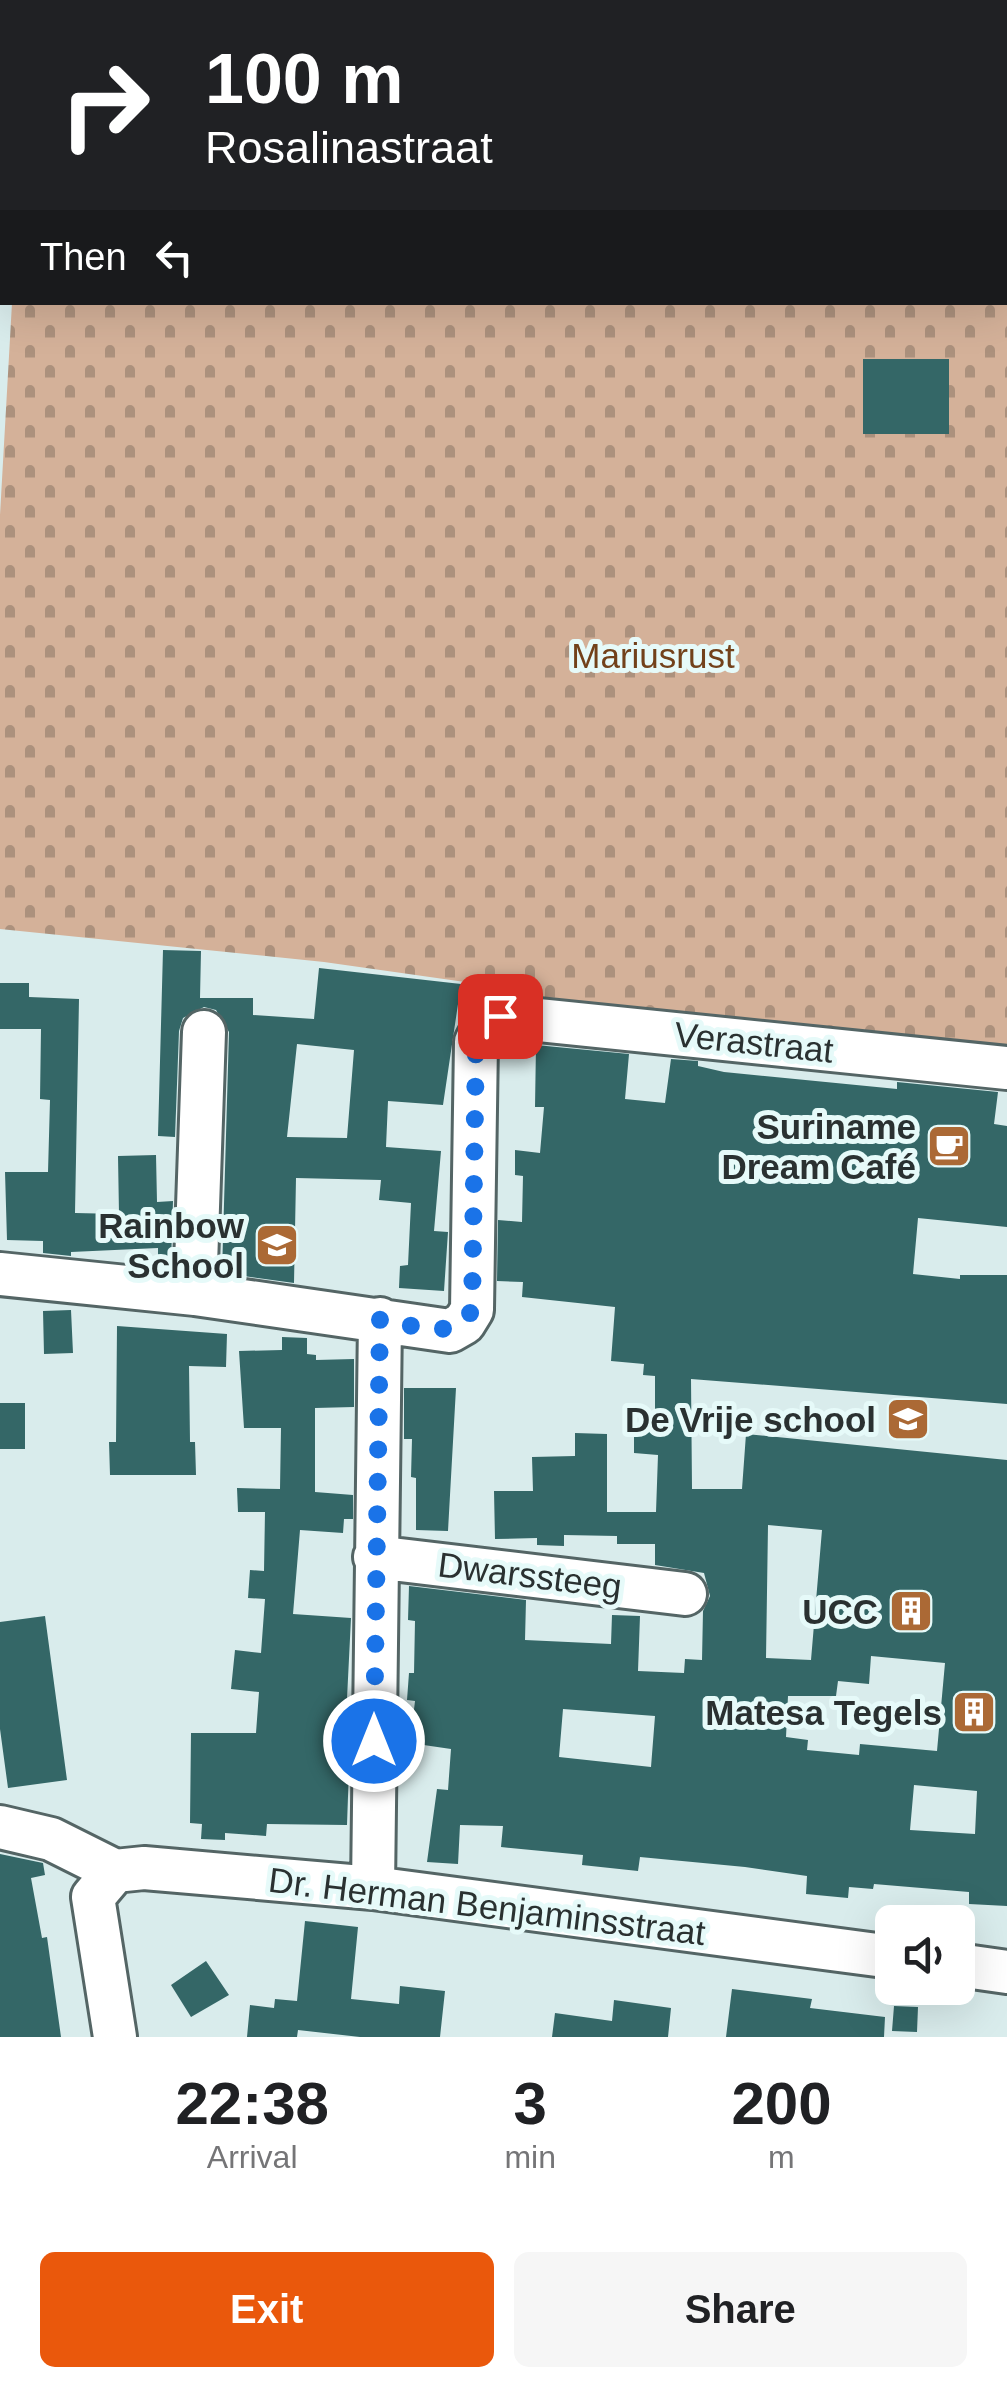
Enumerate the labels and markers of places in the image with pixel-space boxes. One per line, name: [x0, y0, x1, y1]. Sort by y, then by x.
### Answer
pin: [458, 974, 543, 1059]
place label: Suriname Dream Café: [721, 1107, 916, 1186]
cafe icon: Suriname Dream Café: [926, 1123, 972, 1169]
place label: Rainbow School: [98, 1206, 245, 1285]
school or university icon: Rainbow School: [254, 1222, 300, 1268]
school or university icon: De Vrije school: [885, 1396, 931, 1442]
place label: De Vrije school: [625, 1400, 876, 1439]
building icon: UCC: [888, 1588, 934, 1634]
place label: UCC: [802, 1592, 878, 1631]
building icon: Matesa Tegels: [951, 1689, 997, 1735]
place label: Matesa Tegels: [705, 1693, 942, 1732]

